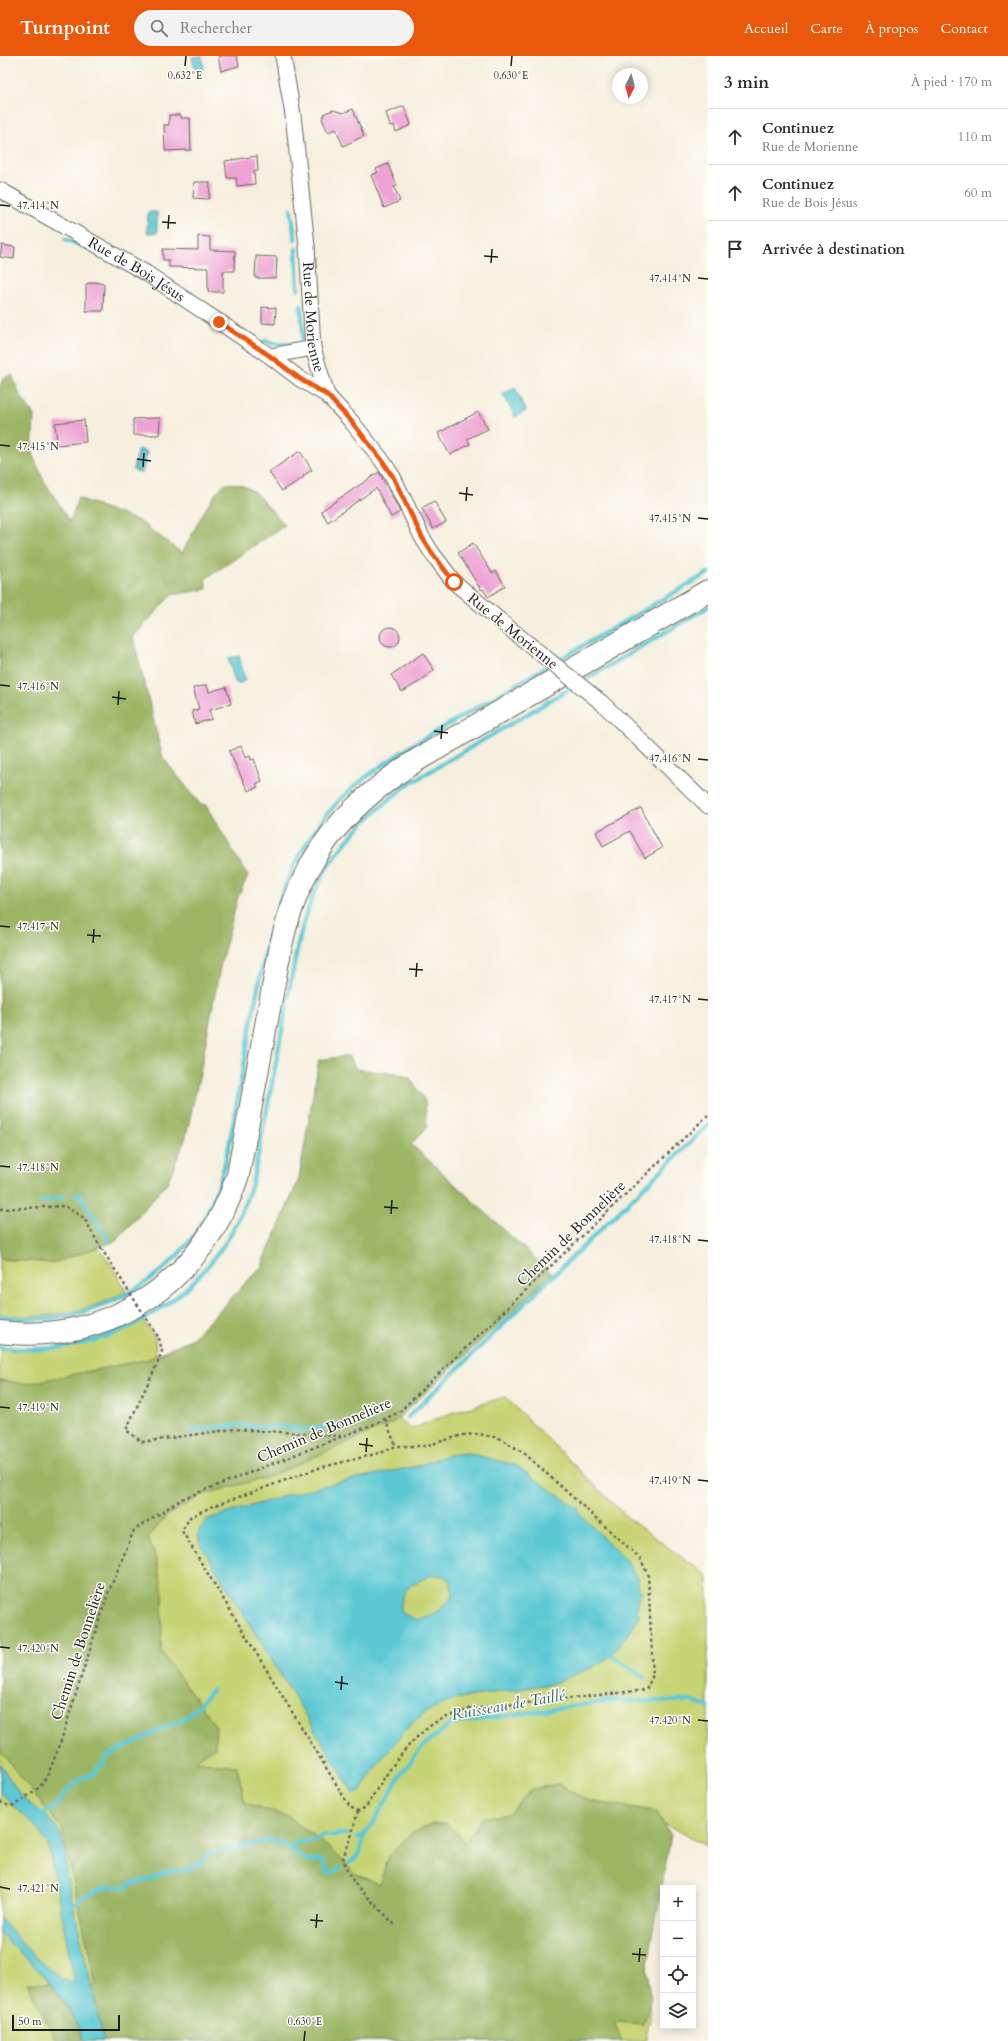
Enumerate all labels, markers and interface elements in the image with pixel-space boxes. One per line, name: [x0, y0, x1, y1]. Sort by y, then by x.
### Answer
search box: [134, 10, 414, 46]
text: Turnpoint: [20, 15, 110, 41]
icon: search: [148, 17, 170, 39]
text: Rechercher: [180, 18, 252, 38]
text: Accueil: [744, 19, 788, 38]
text: Carte: [810, 19, 843, 38]
text: À propos: [865, 19, 918, 38]
text: Contact: [940, 19, 988, 38]
north arrow: [612, 68, 648, 104]
text: 0.632°E: [168, 69, 202, 83]
text: 0.630°E: [494, 69, 528, 83]
text: 3 min: [724, 71, 769, 94]
text: À pied · 170 m: [911, 73, 992, 91]
text: Continuez: [762, 118, 834, 138]
icon: ahead: [724, 126, 746, 148]
text: 110 m: [958, 128, 992, 146]
text: Rue de Morienne: [762, 138, 858, 156]
text: Continuez: [762, 174, 834, 194]
icon: ahead: [724, 182, 746, 204]
text: 60 m: [964, 184, 992, 202]
text: Rue de Bois Jésus: [762, 194, 857, 212]
text: 47.414°N: [17, 199, 59, 213]
street label: Rue de Bois Jésus: [85, 232, 189, 306]
icon: arrive: [724, 238, 746, 260]
text: Arrivée à destination: [762, 239, 905, 259]
street label: Rue de Morienne: [298, 261, 330, 375]
text: 47.414°N: [649, 272, 691, 286]
route end: [210, 313, 228, 331]
text: 47.415°N: [17, 440, 59, 454]
text: 47.415°N: [649, 512, 691, 526]
route start: [445, 573, 463, 591]
street label: Rue de Morienne: [464, 588, 563, 674]
text: 47.416°N: [17, 680, 59, 694]
text: 47.416°N: [649, 752, 691, 766]
text: 47.417°N: [17, 920, 59, 934]
text: 47.417°N: [649, 993, 691, 1007]
text: 47.418°N: [17, 1161, 59, 1175]
street label: Chemin de Bonnelière: [512, 1176, 630, 1290]
text: 47.418°N: [649, 1233, 691, 1247]
street label: Chemin de Bonnelière: [254, 1393, 394, 1467]
text: 47.419°N: [17, 1401, 59, 1415]
text: 47.419°N: [649, 1474, 691, 1488]
street label: Chemin de Bonnelière: [46, 1579, 110, 1723]
text: 47.420°N: [17, 1642, 59, 1656]
water label: Ruisseau de Taillé: [450, 1684, 567, 1726]
text: 47.420°N: [649, 1714, 691, 1728]
text: 47.421°N: [17, 1882, 59, 1896]
map controls: [660, 1885, 696, 2029]
button: +: [660, 1885, 696, 1921]
button: −: [660, 1921, 696, 1957]
button: locate: [660, 1957, 696, 1993]
button: layers: [660, 1993, 696, 2029]
scale bar: [12, 2013, 120, 2032]
text: 50 m: [18, 2014, 42, 2029]
text: 0.630°E: [288, 2015, 322, 2029]

